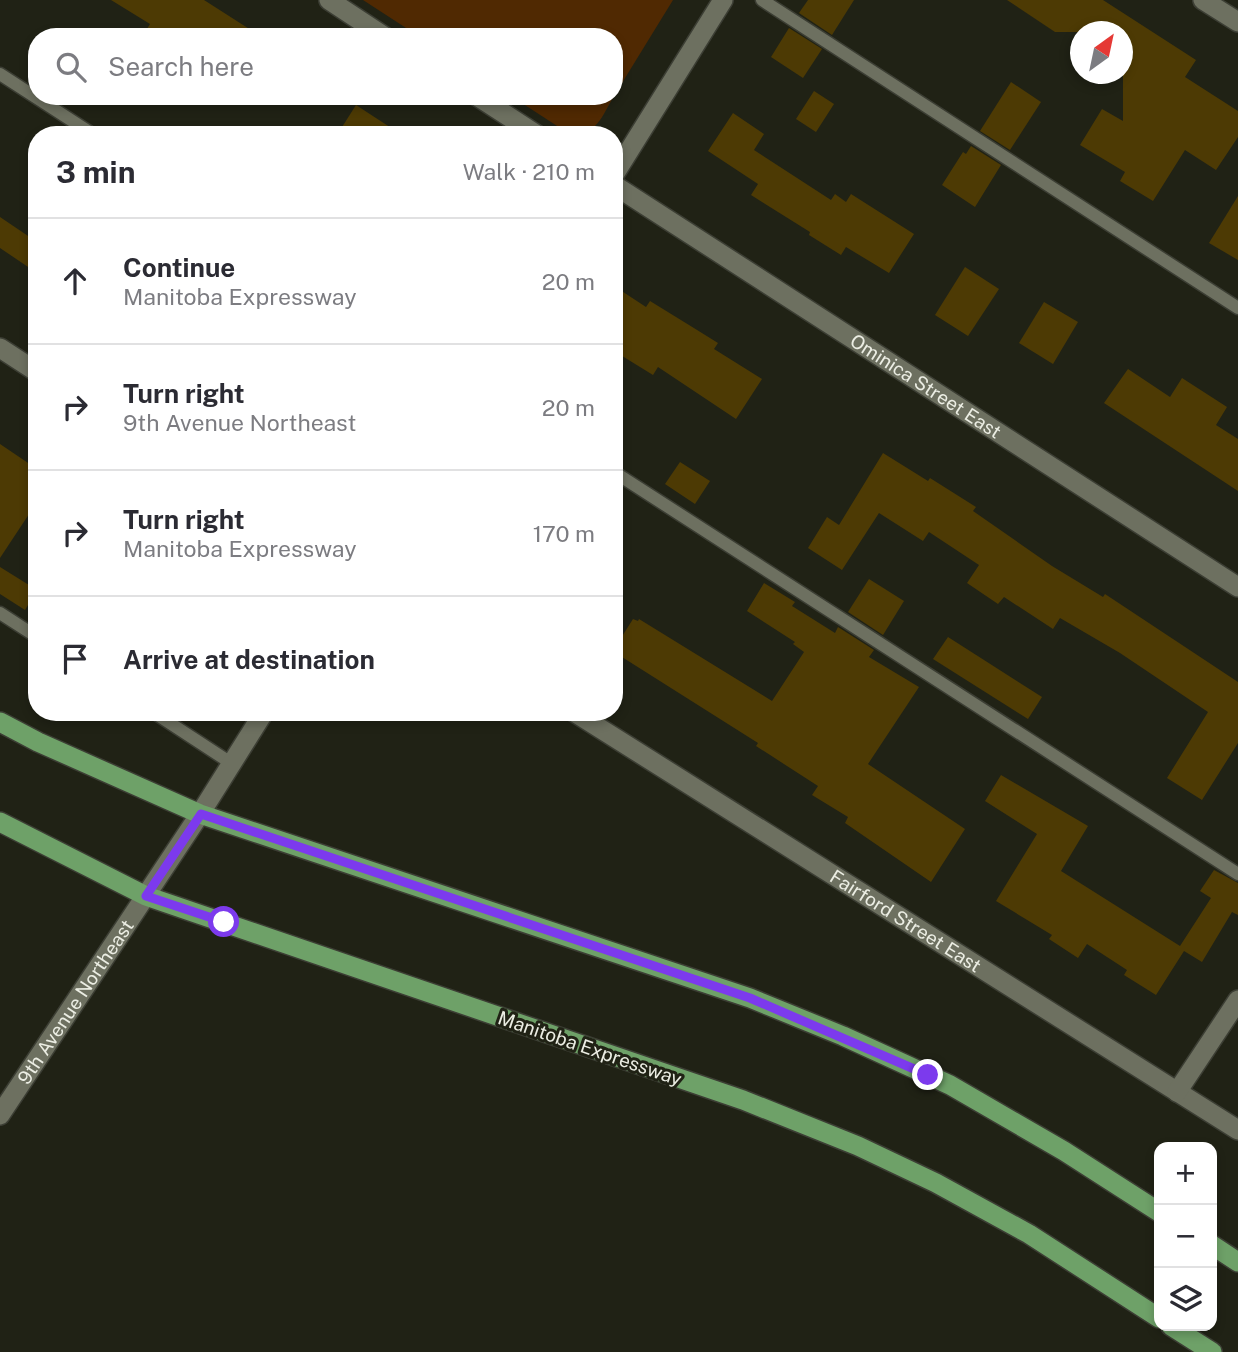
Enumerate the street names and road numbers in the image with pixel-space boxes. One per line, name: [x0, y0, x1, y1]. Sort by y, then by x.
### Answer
street label: Ominica Street East: [846, 329, 1005, 443]
street label: Fairford Street East: [826, 865, 985, 977]
street label: 9th Avenue Northeast: [13, 915, 138, 1088]
street label: Manitoba Expressway: [495, 1006, 685, 1090]

